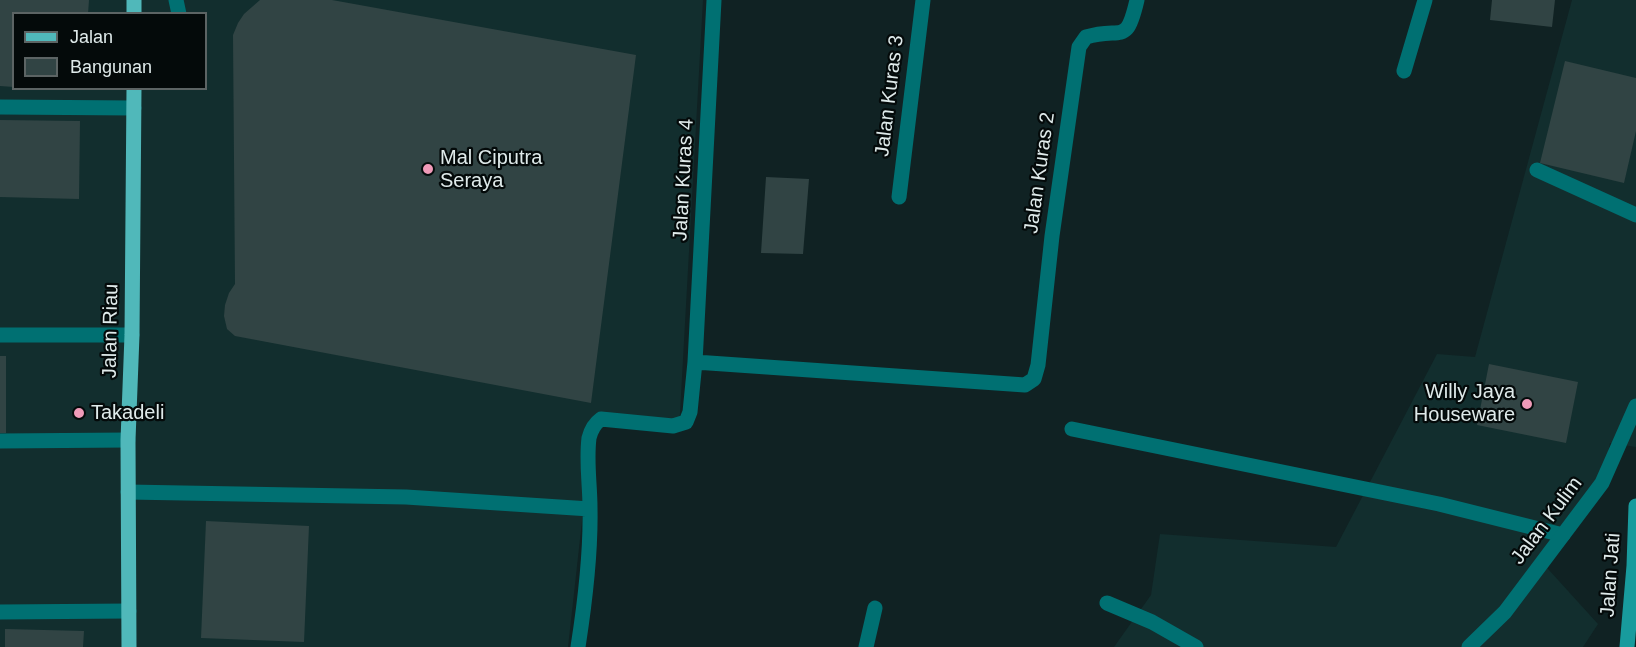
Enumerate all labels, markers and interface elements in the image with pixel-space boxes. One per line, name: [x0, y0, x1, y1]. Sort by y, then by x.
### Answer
legend: [12, 12, 207, 90]
text: Jalan: [70, 27, 113, 47]
street label: Jalan Kuras 3: [871, 34, 909, 158]
text: Bangunan: [70, 57, 152, 77]
street label: Jalan Kuras 2: [1020, 111, 1060, 235]
street label: Jalan Kuras 4: [669, 118, 699, 242]
place label: Mal Ciputra Seraya: [440, 146, 542, 193]
marker: Mal Ciputra Seraya: [421, 162, 435, 176]
street label: Jalan Riau: [98, 284, 124, 378]
place label: Willy Jaya Houseware: [1414, 380, 1515, 427]
marker: Willy Jaya Houseware: [1520, 397, 1534, 411]
place label: Takadeli: [91, 401, 164, 425]
marker: Takadeli: [72, 406, 86, 420]
street label: Jalan Kulim: [1506, 472, 1588, 570]
street label: Jalan Jati: [1596, 532, 1626, 618]

